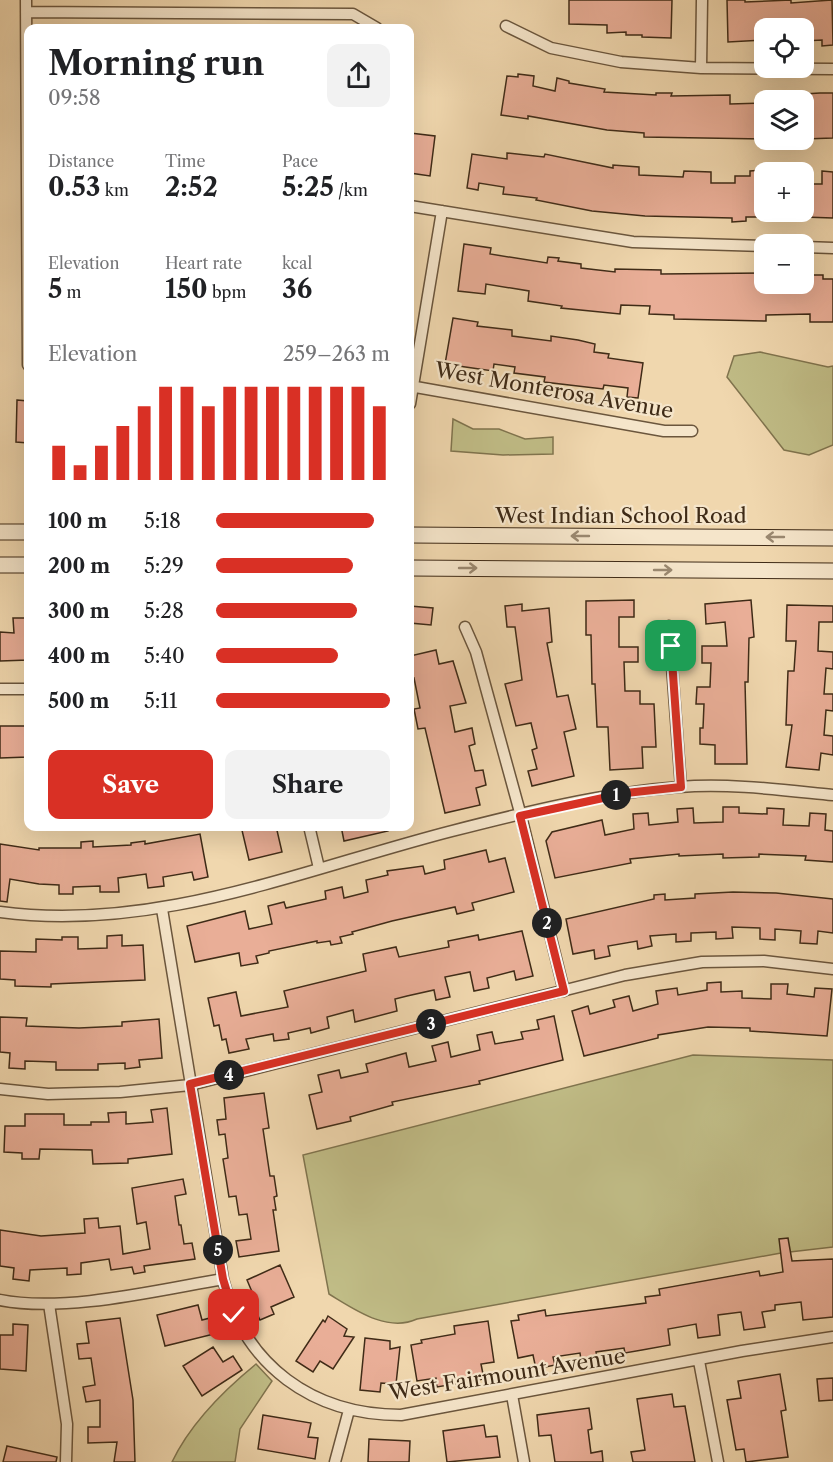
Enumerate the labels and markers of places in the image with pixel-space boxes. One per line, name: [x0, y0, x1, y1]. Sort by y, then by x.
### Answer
pin: [645, 620, 696, 671]
pin: 1: [601, 780, 631, 810]
pin: 2: [532, 908, 562, 938]
pin: 3: [416, 1009, 446, 1039]
pin: 4: [214, 1060, 244, 1090]
pin: 5: [203, 1235, 233, 1265]
pin: [208, 1289, 259, 1340]

